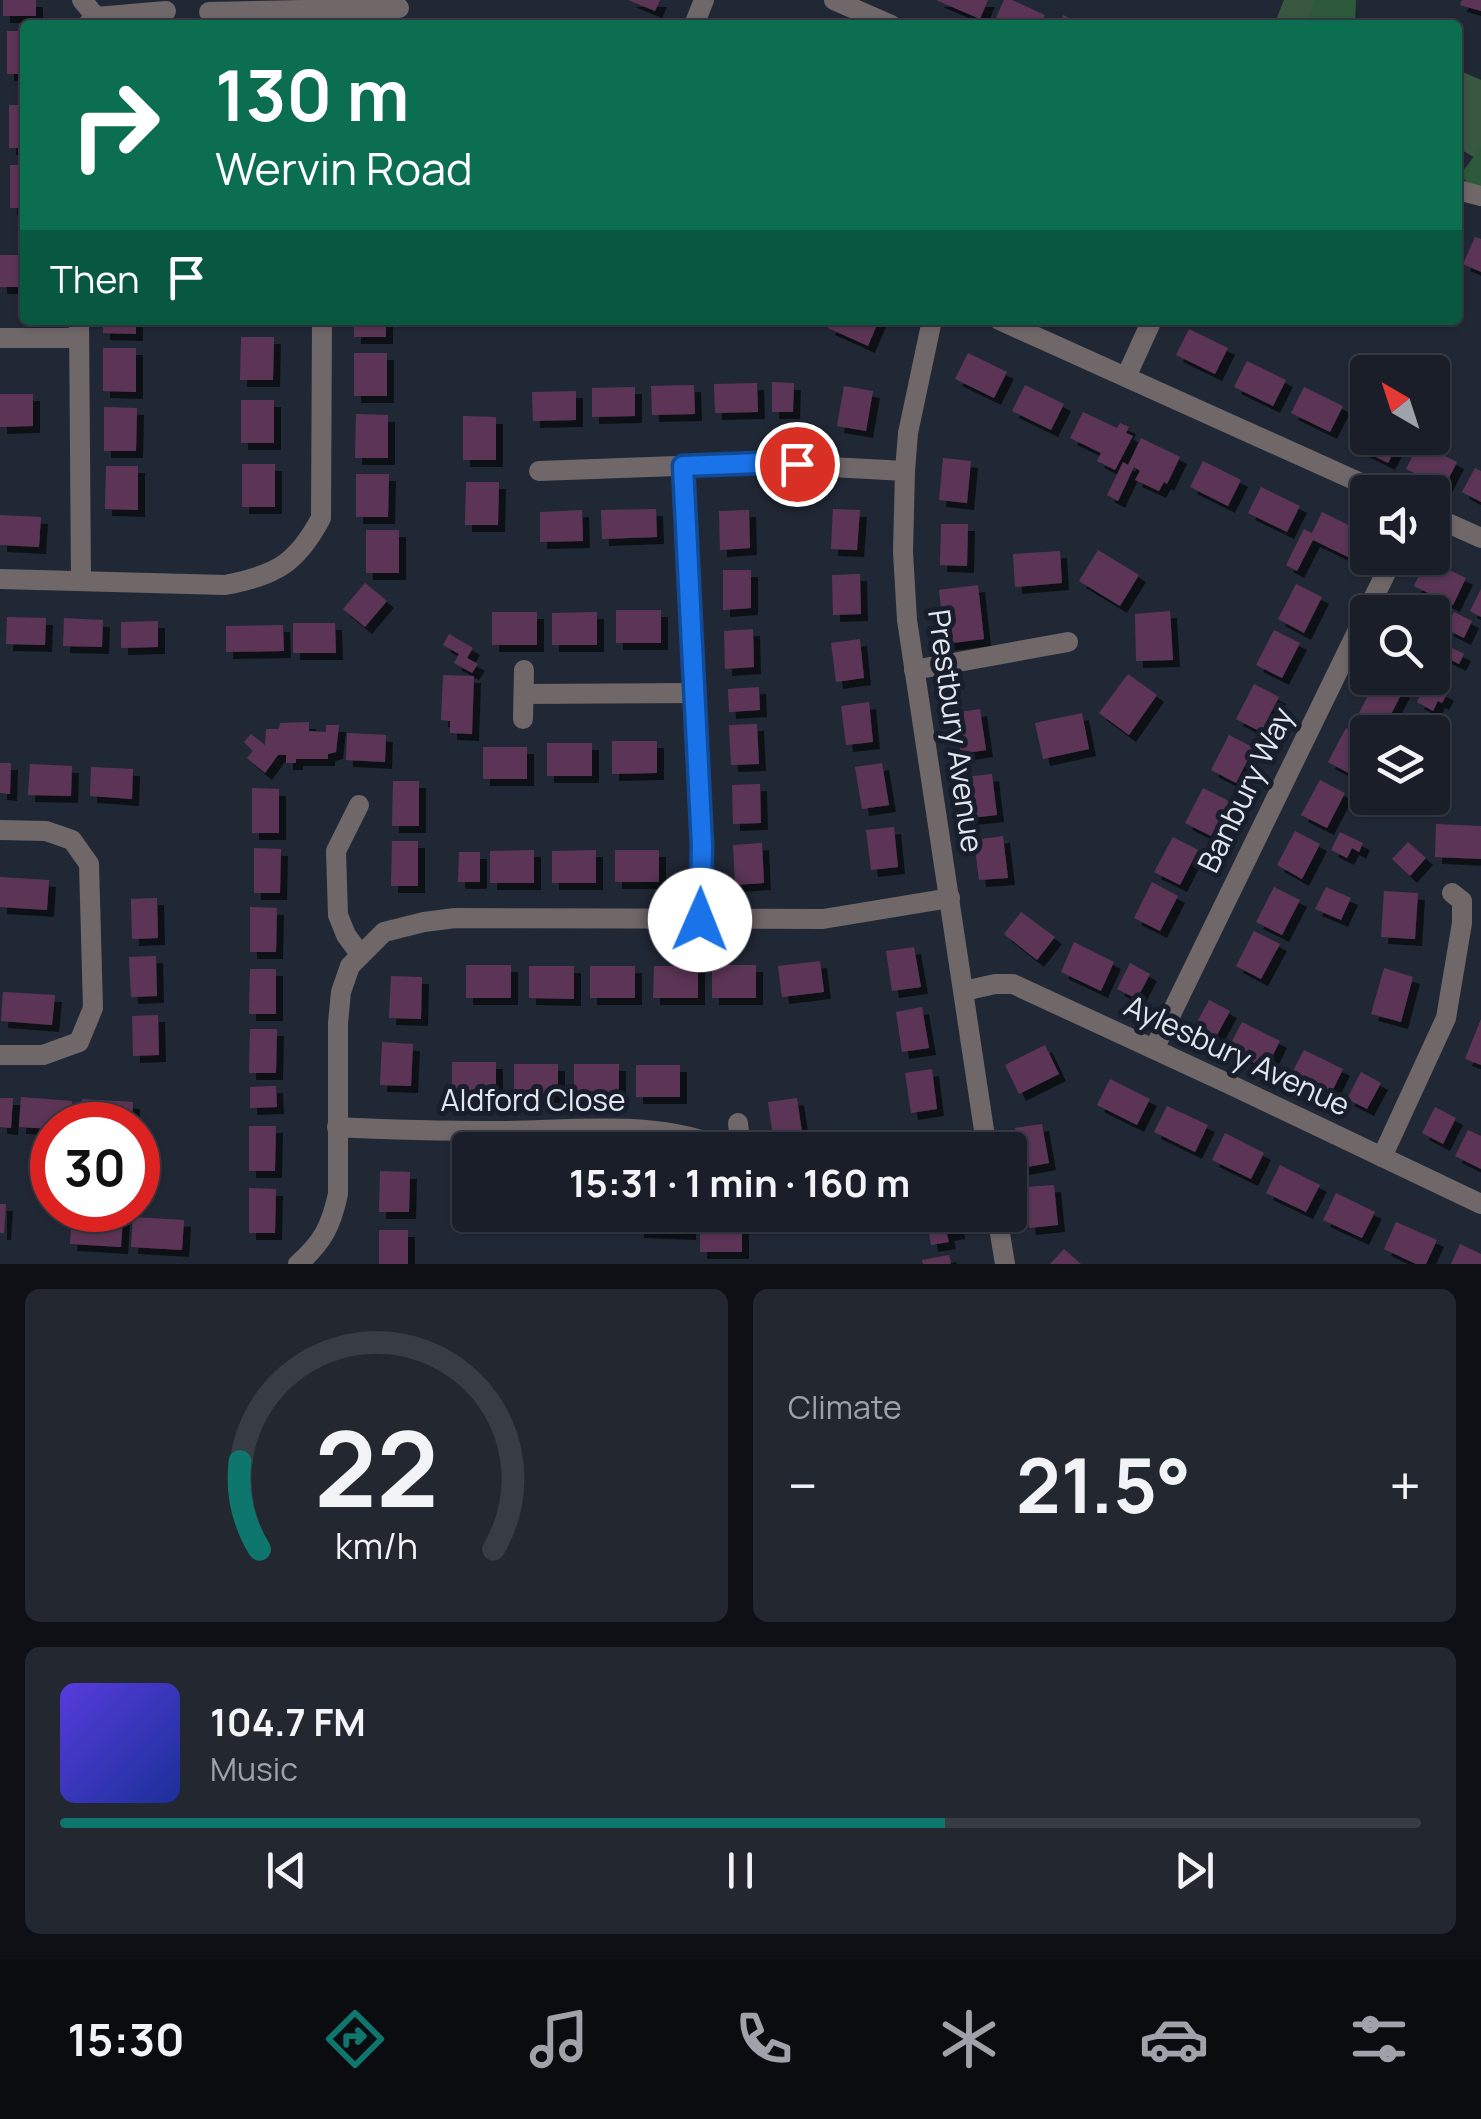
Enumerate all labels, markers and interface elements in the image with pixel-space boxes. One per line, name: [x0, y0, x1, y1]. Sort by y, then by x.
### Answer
text: 130 m: [215, 46, 409, 142]
icon: right: [50, 60, 180, 190]
text: Wervin Road: [215, 137, 473, 199]
icon: arrive: [159, 250, 214, 305]
text: Then: [50, 252, 139, 304]
north arrow: [1350, 355, 1450, 455]
map controls: [1350, 355, 1450, 815]
pin: [755, 422, 840, 507]
icon: arrive: [770, 437, 825, 492]
button: sound: [1350, 475, 1450, 575]
button: search: [1350, 595, 1450, 695]
street label: Prestbury Avenue: [919, 607, 994, 855]
street label: Banbury Way: [1187, 700, 1302, 879]
button: layers: [1350, 715, 1450, 815]
position arrow: [648, 868, 752, 972]
street label: Aylesbury Avenue: [1118, 984, 1357, 1125]
street label: Aldford Close: [440, 1079, 626, 1120]
speed limit sign: 30: [30, 1102, 160, 1232]
text: 15:31 · 1 min · 160 m: [569, 1156, 910, 1208]
text: Climate: [788, 1385, 902, 1429]
text: 22: [315, 1396, 438, 1538]
text: 21.5°: [1016, 1433, 1191, 1536]
text: −: [788, 1447, 818, 1523]
text: +: [1389, 1447, 1421, 1523]
text: km/h: [335, 1521, 418, 1570]
text: 104.7 FM: [210, 1695, 366, 1747]
text: Music: [210, 1747, 298, 1791]
icon: previous: [259, 1843, 314, 1898]
icon: pause: [713, 1843, 768, 1898]
icon: next: [1167, 1843, 1222, 1898]
icon: directions: [320, 2004, 390, 2074]
icon: music: [524, 2004, 594, 2074]
icon: phone: [729, 2004, 799, 2074]
icon: climate: [934, 2004, 1004, 2074]
icon: car: [1139, 2004, 1209, 2074]
icon: filters: [1344, 2004, 1414, 2074]
text: 15:30: [67, 2008, 185, 2070]

